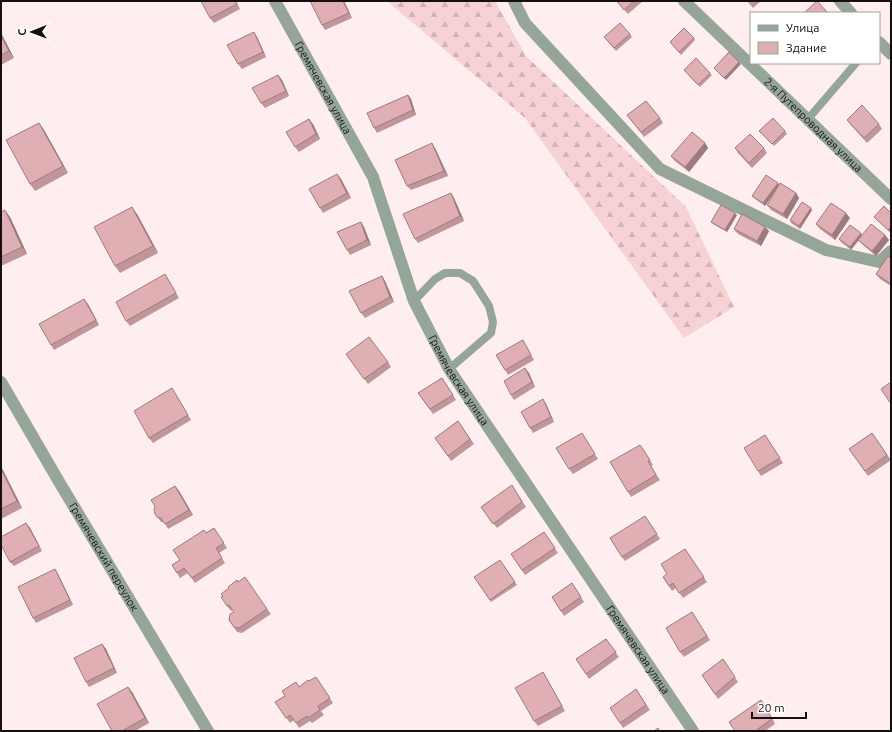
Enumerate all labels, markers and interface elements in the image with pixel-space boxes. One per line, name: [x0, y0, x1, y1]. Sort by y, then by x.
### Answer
north arrow: [12, 12, 52, 52]
legend: [750, 12, 880, 64]
text: Улица: [786, 21, 819, 34]
text: С: [16, 29, 28, 36]
street label: Гремячевская улица: [293, 39, 354, 136]
text: Здание: [786, 41, 827, 54]
street label: 2-я Путепроводная улица: [762, 75, 865, 174]
street label: Гремячевская улица: [426, 333, 491, 427]
street label: Гремячевский переулок: [67, 501, 141, 613]
street label: Гремячевская улица: [604, 603, 672, 696]
scale bar: [752, 694, 806, 720]
text: 20 m: [758, 701, 785, 714]

